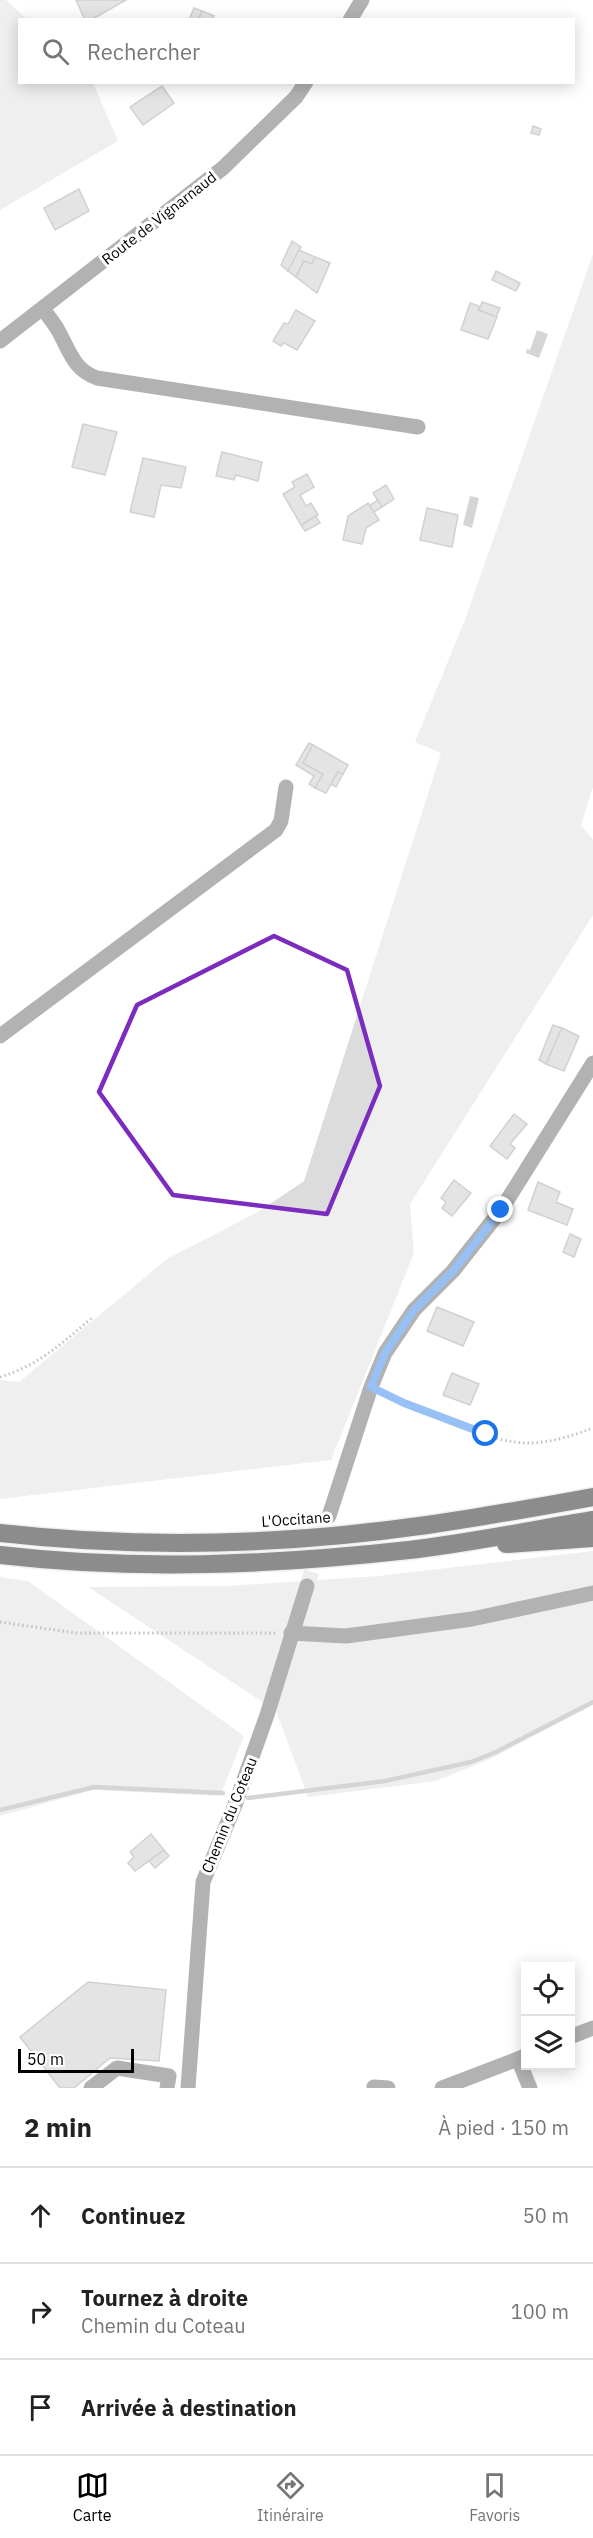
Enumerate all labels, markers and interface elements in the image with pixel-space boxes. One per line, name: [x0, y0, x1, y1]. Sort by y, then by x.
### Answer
search box: [18, 18, 575, 84]
icon: search: [39, 35, 72, 68]
text: Rechercher: [87, 37, 200, 66]
street label: Route de Vignarnaud: [98, 167, 220, 269]
route end: [487, 1196, 513, 1222]
route start: [472, 1420, 498, 1446]
street label: L'Occitane: [261, 1507, 331, 1531]
street label: Chemin du Coteau: [197, 1754, 261, 1876]
map controls: [521, 1962, 575, 2070]
button: locate: [521, 1962, 575, 2016]
button: layers: [521, 2016, 575, 2070]
scale bar: [18, 2046, 134, 2074]
text: 50 m: [27, 2049, 64, 2069]
text: 2 min: [24, 2110, 92, 2144]
text: À pied · 150 m: [438, 2114, 569, 2141]
icon: ahead: [24, 2199, 57, 2232]
text: Continuez: [81, 2201, 185, 2230]
text: 50 m: [523, 2202, 569, 2229]
text: Tournez à droite: [81, 2283, 248, 2312]
icon: right: [24, 2295, 57, 2328]
text: 100 m: [511, 2298, 569, 2325]
text: Chemin du Coteau: [81, 2312, 246, 2339]
icon: arrive: [24, 2391, 57, 2424]
text: Arrivée à destination: [81, 2393, 297, 2422]
tab: Carte: [73, 2469, 111, 2525]
tab: Itinéraire: [257, 2469, 324, 2525]
tab: Favoris: [469, 2469, 520, 2525]

